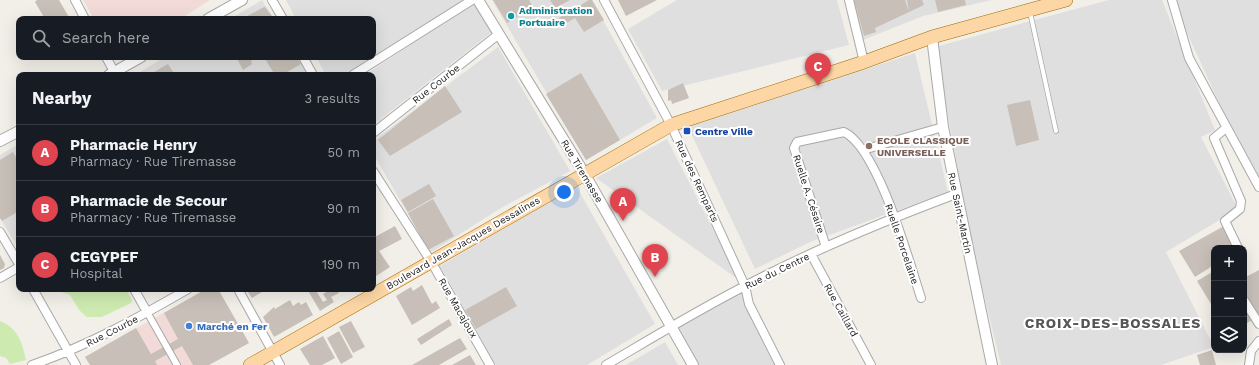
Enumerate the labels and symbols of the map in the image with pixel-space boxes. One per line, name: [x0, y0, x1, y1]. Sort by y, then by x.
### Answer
place label: Administration Portuaire: [519, 5, 592, 28]
marker: Administration Portuaire: [506, 11, 516, 21]
pin: C: [805, 53, 831, 86]
street label: Rue Courbe: [410, 62, 462, 106]
marker: Centre Ville: [682, 126, 692, 136]
place label: Centre Ville: [695, 126, 753, 137]
place label: ECOLE CLASSIQUE UNIVERSELLE: [877, 135, 969, 158]
street label: Rue Tiremasse: [559, 138, 605, 205]
street label: Rue des Remparts: [673, 138, 721, 224]
marker: ECOLE CLASSIQUE UNIVERSELLE: [864, 141, 874, 151]
street label: Ruelle A. Césaire: [791, 153, 827, 235]
street label: Rue Saint-Martin: [946, 171, 974, 255]
your location: [554, 182, 574, 202]
pin: A: [610, 188, 636, 221]
street label: Boulevard Jean-Jacques Dessalines: [384, 194, 542, 292]
street label: Ruelle Porcelaine: [883, 202, 921, 286]
pin: B: [642, 244, 668, 277]
street label: Rue du Centre: [743, 251, 811, 291]
street label: Rue Macajoux: [436, 276, 480, 340]
street label: Rue Caillard: [822, 282, 860, 338]
street label: Rue Courbe: [84, 313, 140, 349]
district label: CROIX-DES-BOSSALES: [1025, 315, 1201, 331]
marker: Marché en Fer: [184, 321, 194, 331]
place label: Marché en Fer: [197, 321, 268, 332]

